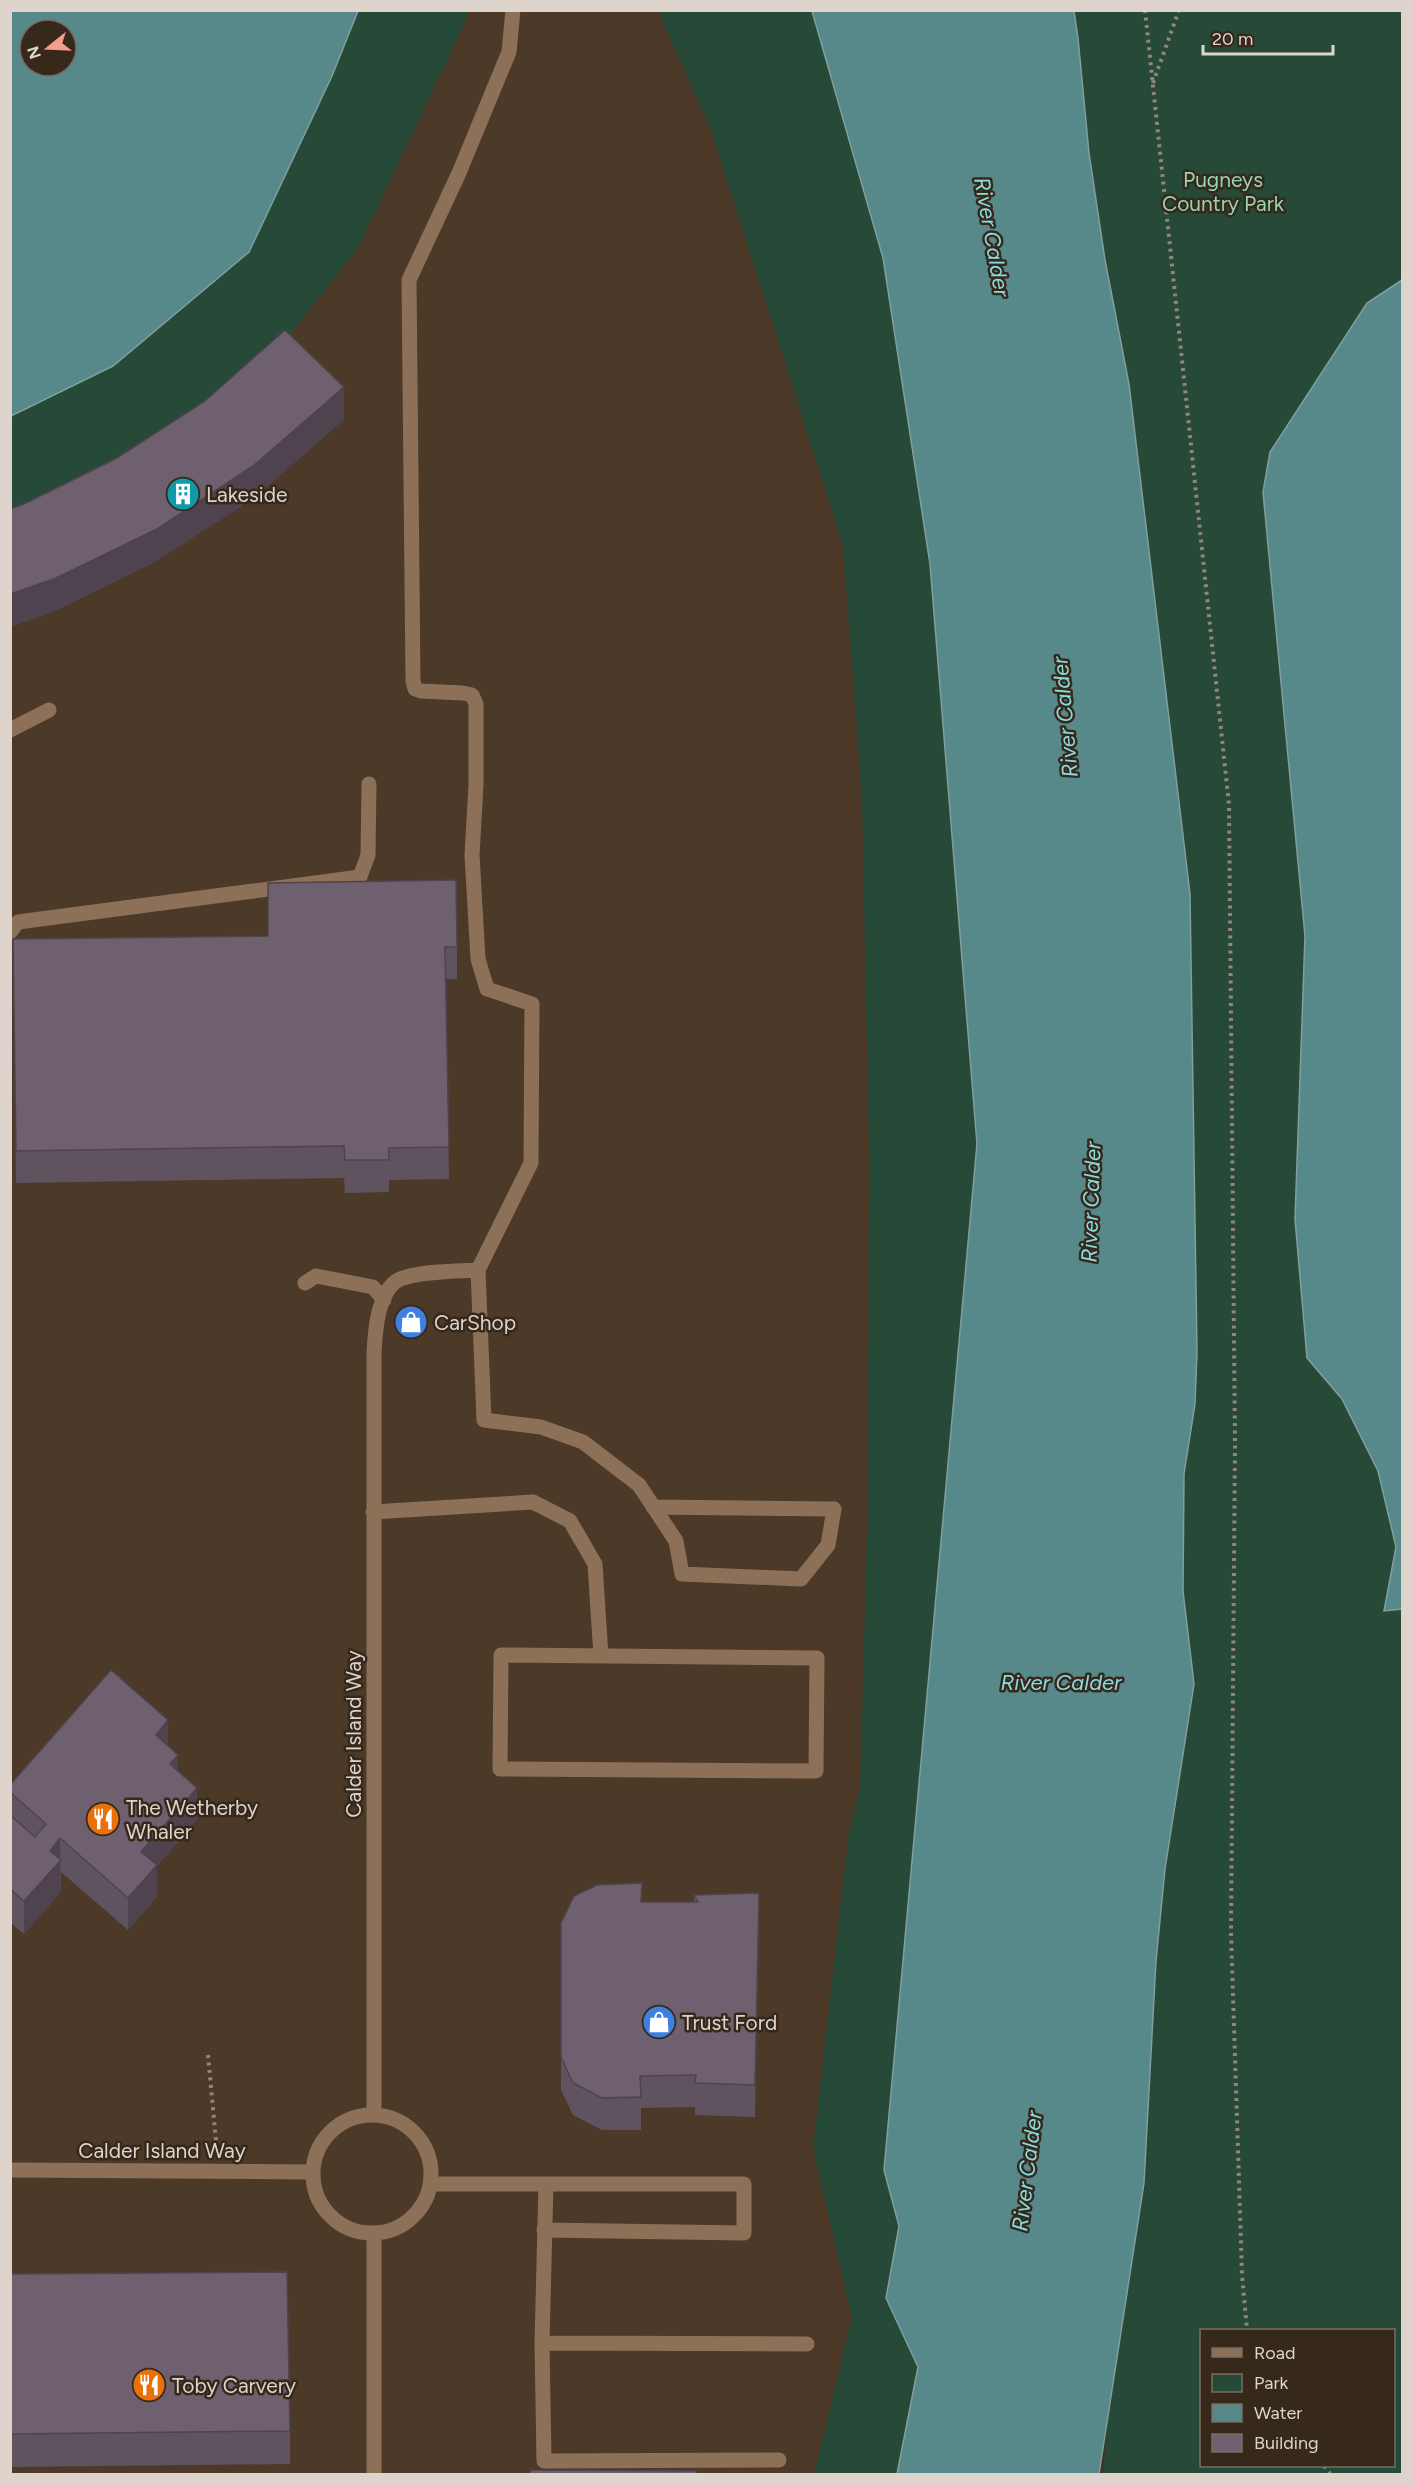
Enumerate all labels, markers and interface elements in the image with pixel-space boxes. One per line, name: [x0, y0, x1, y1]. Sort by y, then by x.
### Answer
north arrow: [18, 18, 78, 78]
scale bar: [1203, 18, 1334, 56]
text: 20 m: [1212, 28, 1253, 50]
text: N: [23, 44, 45, 61]
park label: Pugneys Country Park: [1162, 167, 1285, 216]
water label: River Calder: [968, 175, 1016, 300]
building icon: Lakeside: [165, 476, 201, 512]
place label: Lakeside: [206, 482, 287, 507]
water label: River Calder: [1046, 654, 1084, 779]
water label: River Calder: [1075, 1139, 1107, 1263]
shop icon: CarShop: [393, 1304, 429, 1340]
place label: CarShop: [434, 1310, 516, 1335]
street label: Calder Island Way: [341, 1650, 366, 1818]
water label: River Calder: [1000, 1669, 1123, 1696]
place label: The Wetherby Whaler: [126, 1795, 258, 1844]
restaurant icon: The Wetherby Whaler: [85, 1801, 121, 1837]
shop icon: Trust Ford: [641, 2004, 677, 2040]
place label: Trust Ford: [682, 2010, 777, 2035]
water label: River Calder: [1006, 2108, 1048, 2233]
street label: Calder Island Way: [78, 2138, 246, 2163]
legend: [1200, 2329, 1395, 2467]
text: Road: [1254, 2342, 1295, 2364]
restaurant icon: Toby Carvery: [131, 2367, 167, 2403]
text: Park: [1254, 2372, 1289, 2394]
place label: Toby Carvery: [172, 2373, 296, 2398]
text: Water: [1254, 2402, 1302, 2424]
text: Building: [1254, 2432, 1319, 2454]

